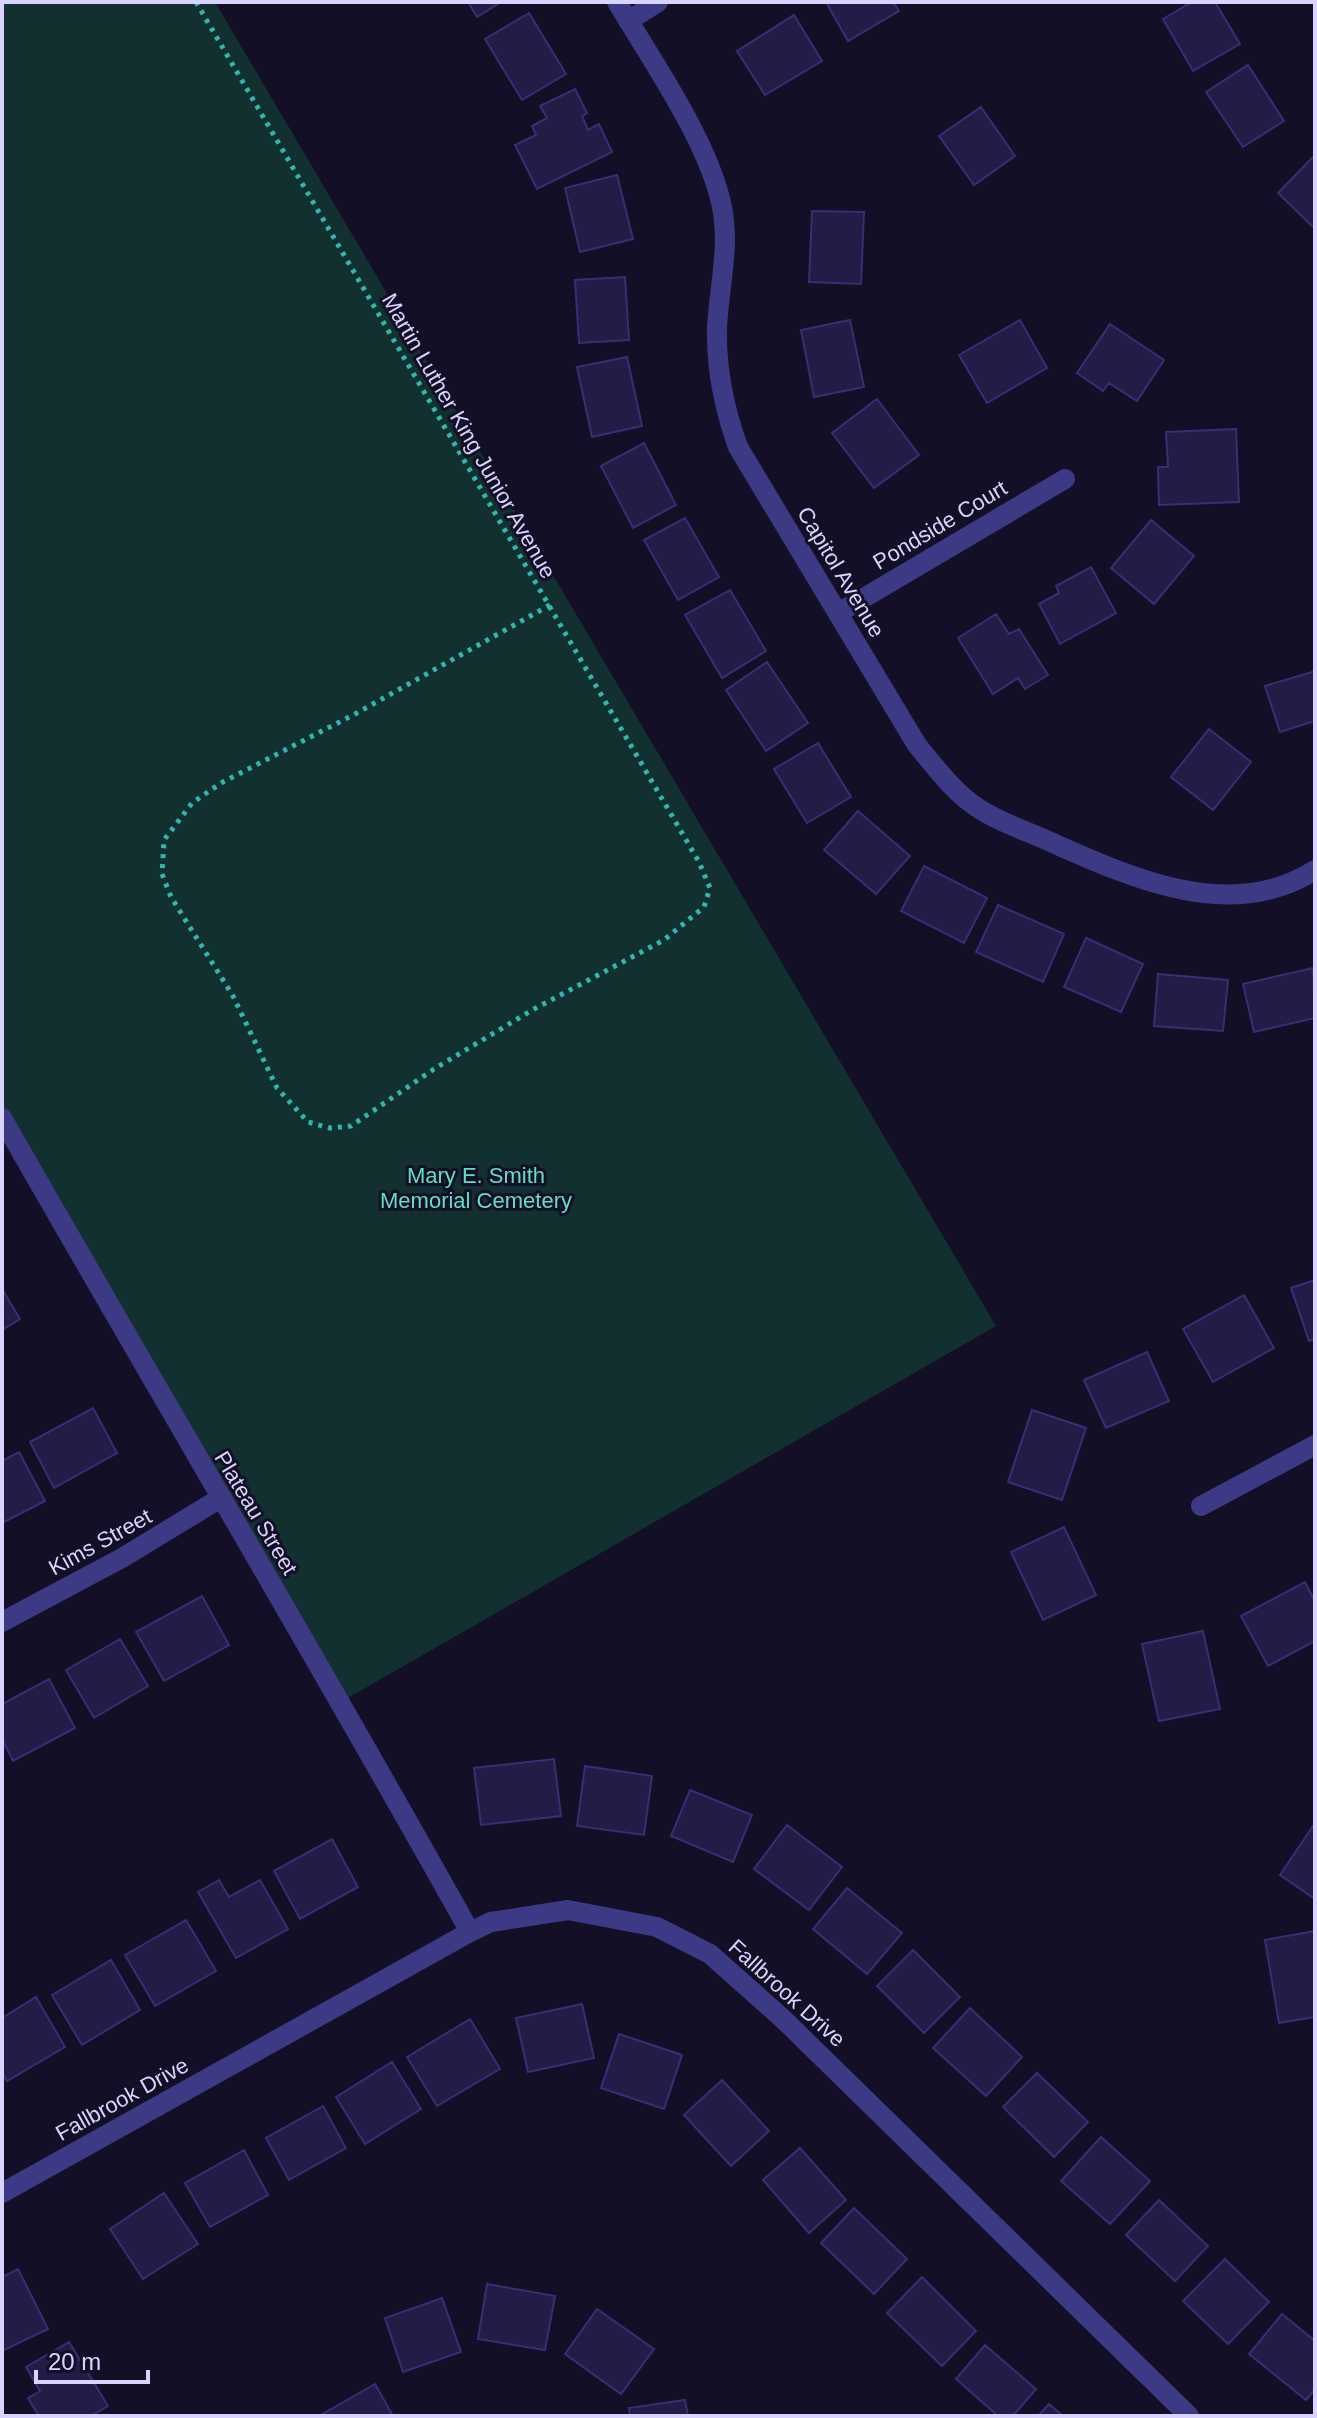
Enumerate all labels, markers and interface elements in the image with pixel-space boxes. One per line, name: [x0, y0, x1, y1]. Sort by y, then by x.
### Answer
street label: Martin Luther King Junior Avenue: [377, 289, 561, 583]
street label: Pondside Court: [869, 475, 1011, 575]
street label: Capitol Avenue: [792, 502, 890, 642]
park label: Mary E. Smith Memorial Cemetery: [380, 1163, 572, 1213]
street label: Plateau Street: [209, 1447, 303, 1579]
street label: Kims Street: [44, 1504, 156, 1580]
street label: Fallbrook Drive: [724, 1934, 850, 2052]
street label: Fallbrook Drive: [51, 2052, 193, 2146]
scale bar: [36, 2334, 148, 2384]
text: 20 m: [48, 2348, 101, 2375]

